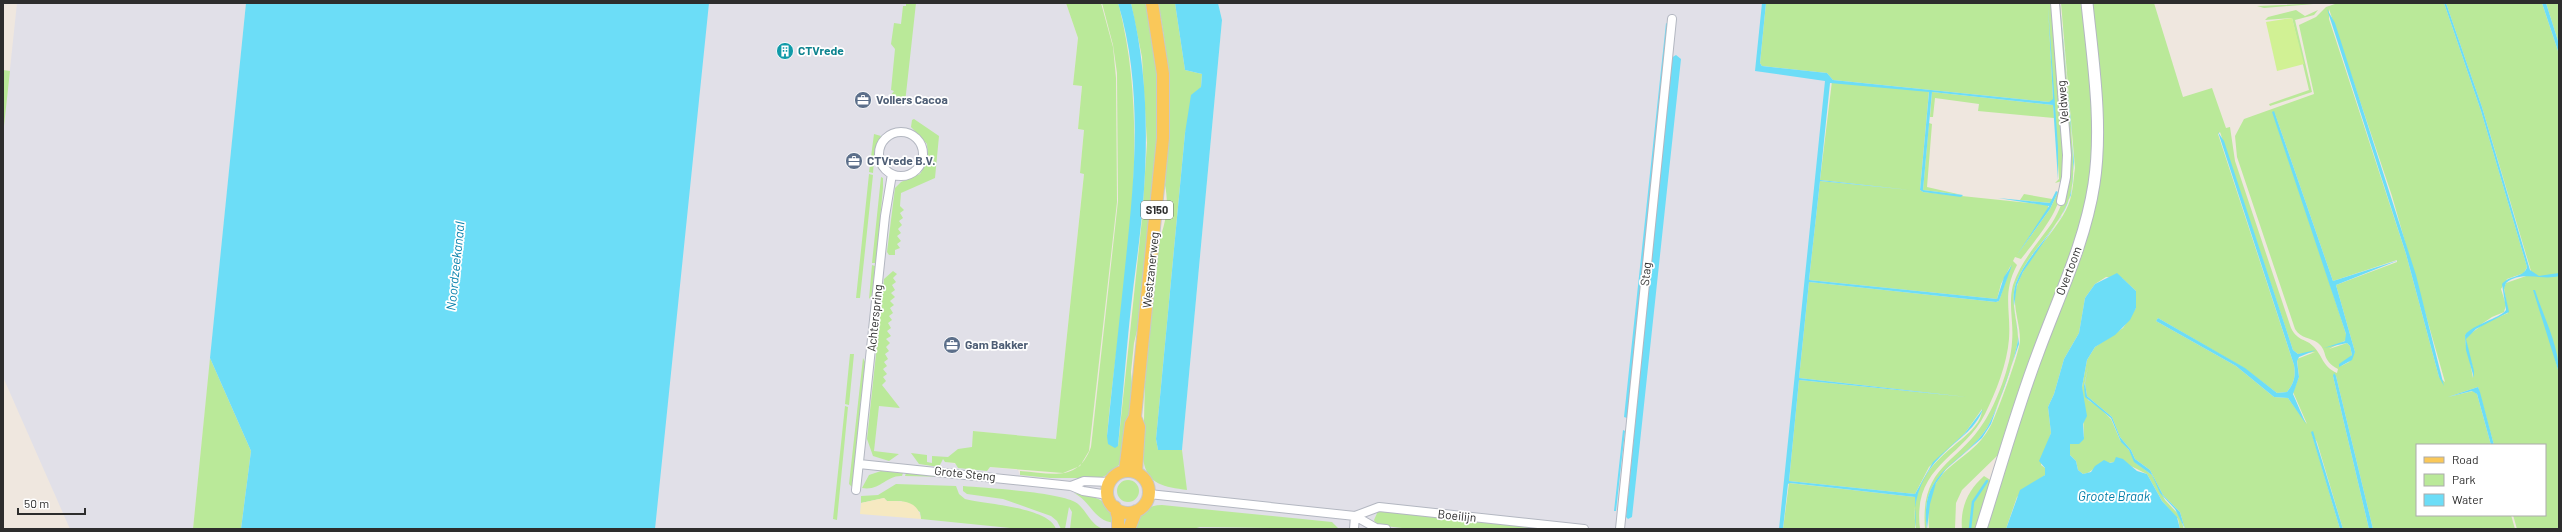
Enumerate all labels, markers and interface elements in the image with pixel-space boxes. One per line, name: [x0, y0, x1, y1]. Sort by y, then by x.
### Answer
building icon: CTVrede: [775, 41, 795, 61]
place label: CTVrede: [798, 43, 844, 57]
street label: Veldweg: [2053, 80, 2071, 124]
office icon: Vollers Cacoa: [853, 90, 873, 110]
place label: Vollers Cacoa: [876, 92, 948, 106]
office icon: CTVrede B.V.: [844, 151, 864, 171]
place label: CTVrede B.V.: [867, 153, 935, 167]
road number: S150: [1141, 201, 1173, 219]
water label: Noordzeekanaal: [442, 221, 468, 311]
street label: Westzanerweg: [1139, 231, 1161, 309]
street label: Overtoom: [2052, 244, 2084, 297]
street label: Stag: [1637, 261, 1653, 287]
street label: Achterspring: [864, 284, 884, 352]
office icon: Gam Bakker: [942, 335, 962, 355]
place label: Gam Bakker: [965, 337, 1029, 351]
legend: [2416, 444, 2546, 516]
text: Road: [2452, 452, 2479, 466]
street label: Grote Steng: [934, 463, 996, 483]
text: Park: [2452, 472, 2476, 486]
water label: Groote Braak: [2078, 488, 2151, 504]
scale bar: [18, 490, 85, 516]
text: Water: [2452, 492, 2484, 506]
text: 50 m: [24, 496, 49, 510]
street label: Boeilijn: [1437, 506, 1477, 524]

